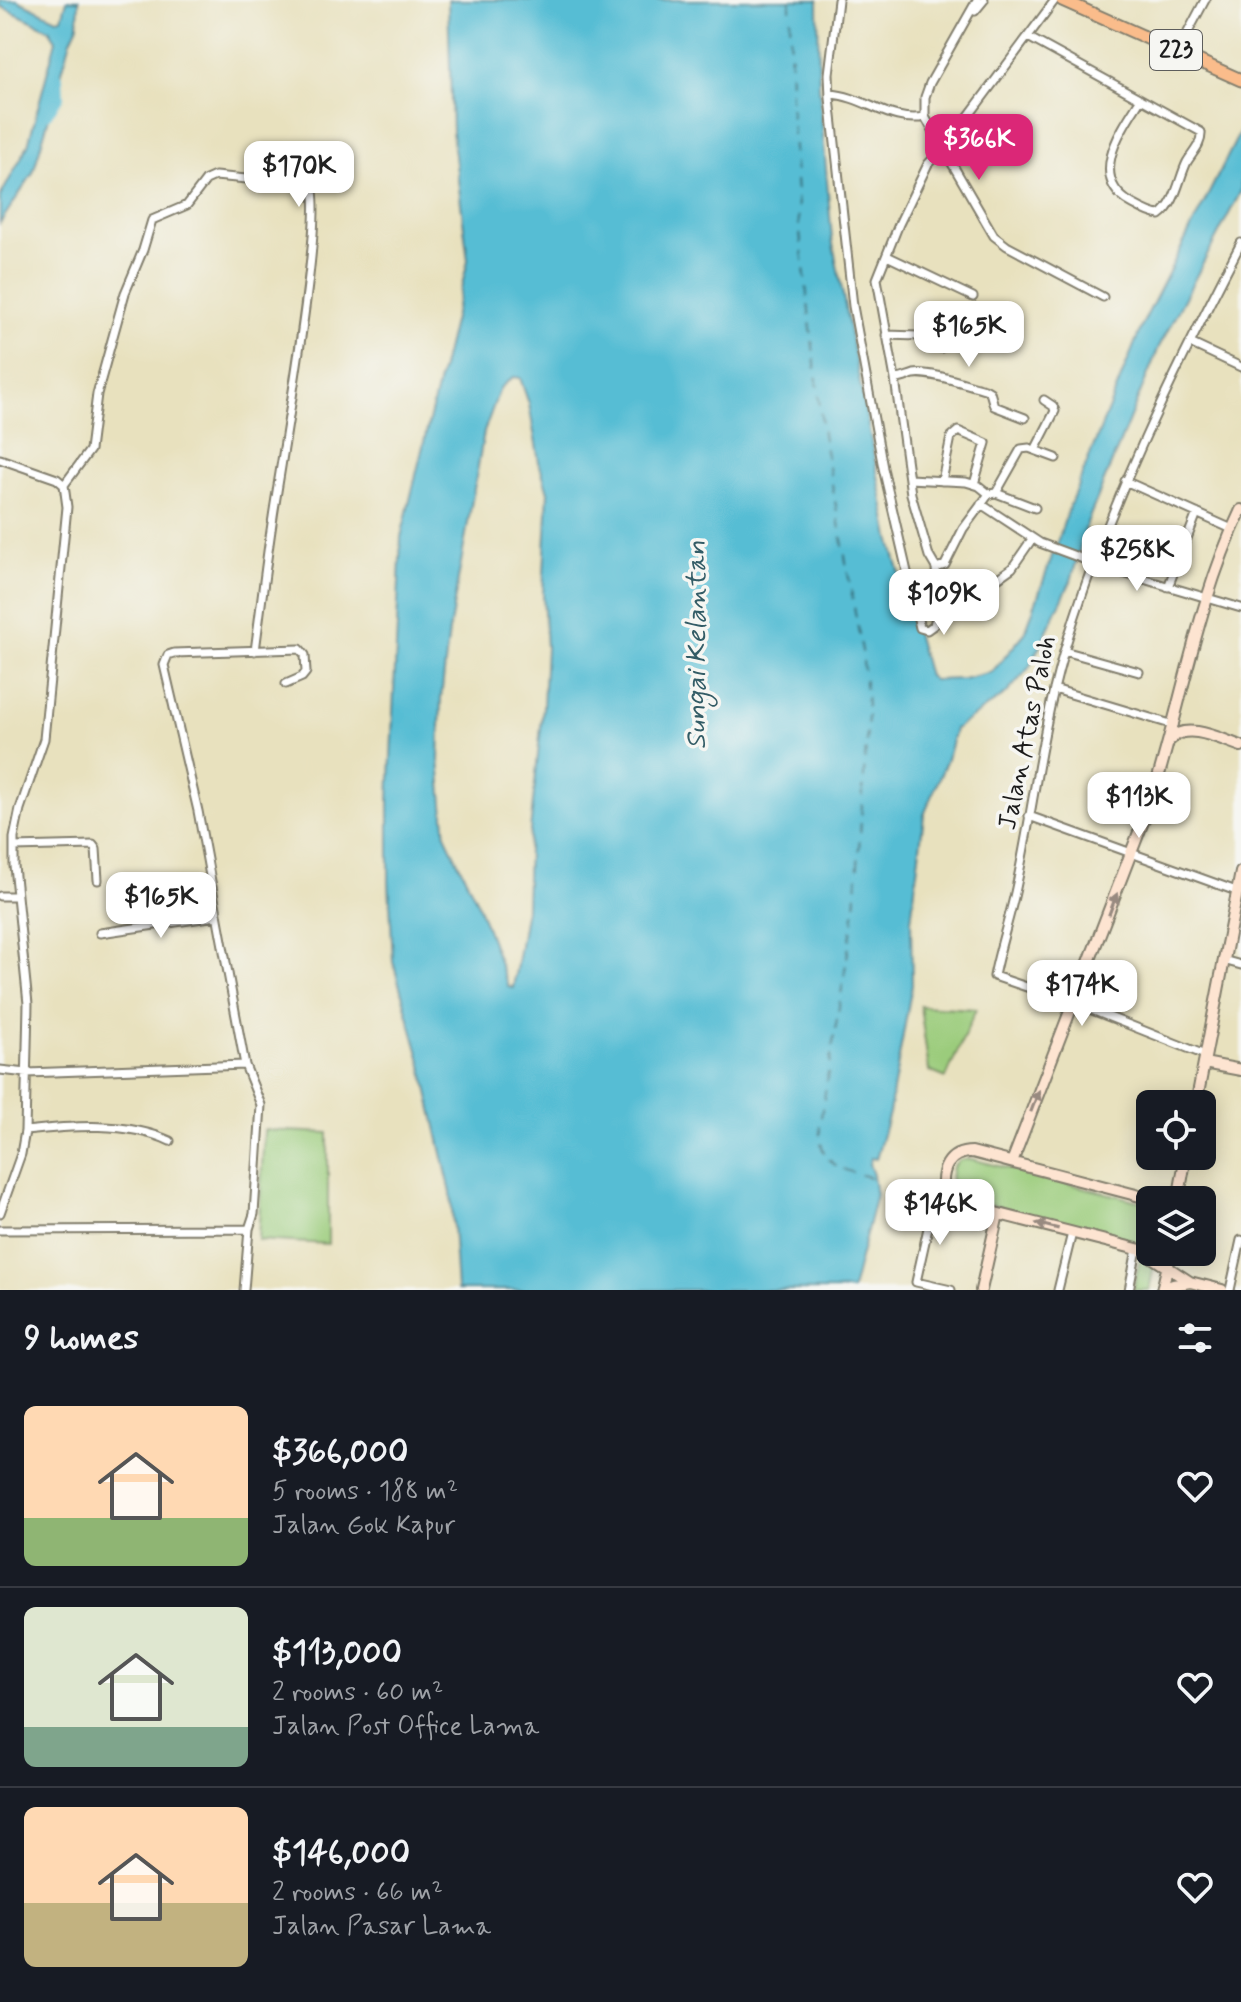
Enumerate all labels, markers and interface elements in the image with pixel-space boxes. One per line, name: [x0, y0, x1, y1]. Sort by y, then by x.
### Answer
road number: 223: [1150, 30, 1202, 70]
pin: $366K: [923, 114, 1035, 182]
text: $366K: [943, 123, 1015, 157]
pin: $170K: [243, 141, 355, 209]
text: $170K: [262, 150, 336, 184]
pin: $165K: [913, 301, 1025, 369]
text: $165K: [932, 310, 1006, 344]
pin: $258K: [1081, 525, 1193, 593]
text: $258K: [1100, 534, 1174, 568]
water label: Sungai Kelantan: [679, 540, 718, 750]
pin: $109K: [888, 569, 1000, 637]
text: $109K: [907, 578, 981, 612]
street label: Jalan Atas Paloh: [991, 633, 1065, 833]
pin: $113K: [1083, 772, 1195, 840]
text: $113K: [1105, 781, 1173, 815]
pin: $165K: [105, 872, 217, 940]
text: $165K: [124, 881, 198, 915]
one-way arrow: [1107, 892, 1120, 916]
pin: $174K: [1026, 960, 1138, 1028]
text: $174K: [1045, 969, 1119, 1003]
one-way arrow: [1029, 1089, 1042, 1113]
map controls: [1136, 1090, 1216, 1266]
button: locate: [1136, 1090, 1216, 1170]
pin: $146K: [884, 1179, 996, 1247]
button: layers: [1136, 1186, 1216, 1266]
text: $146K: [903, 1188, 977, 1222]
one-way arrow: [1035, 1220, 1060, 1232]
text: 9 homes: [24, 1316, 139, 1361]
icon: filters: [1173, 1316, 1217, 1360]
text: $366,000: [272, 1430, 408, 1475]
icon: home: [88, 1438, 184, 1534]
icon: heart: [1173, 1464, 1217, 1508]
text: 5 rooms · 188 m²: [272, 1475, 458, 1509]
text: Jalan Gok Kapur: [272, 1509, 455, 1543]
text: $113,000: [272, 1631, 402, 1676]
icon: home: [88, 1639, 184, 1735]
icon: heart: [1173, 1665, 1217, 1709]
text: 2 rooms · 60 m²: [272, 1676, 443, 1710]
text: Jalan Post Office Lama: [272, 1710, 539, 1744]
text: $146,000: [272, 1831, 410, 1876]
icon: home: [88, 1839, 184, 1935]
icon: heart: [1173, 1865, 1217, 1909]
text: 2 rooms · 66 m²: [272, 1876, 443, 1910]
text: Jalan Pasar Lama: [272, 1910, 491, 1944]

